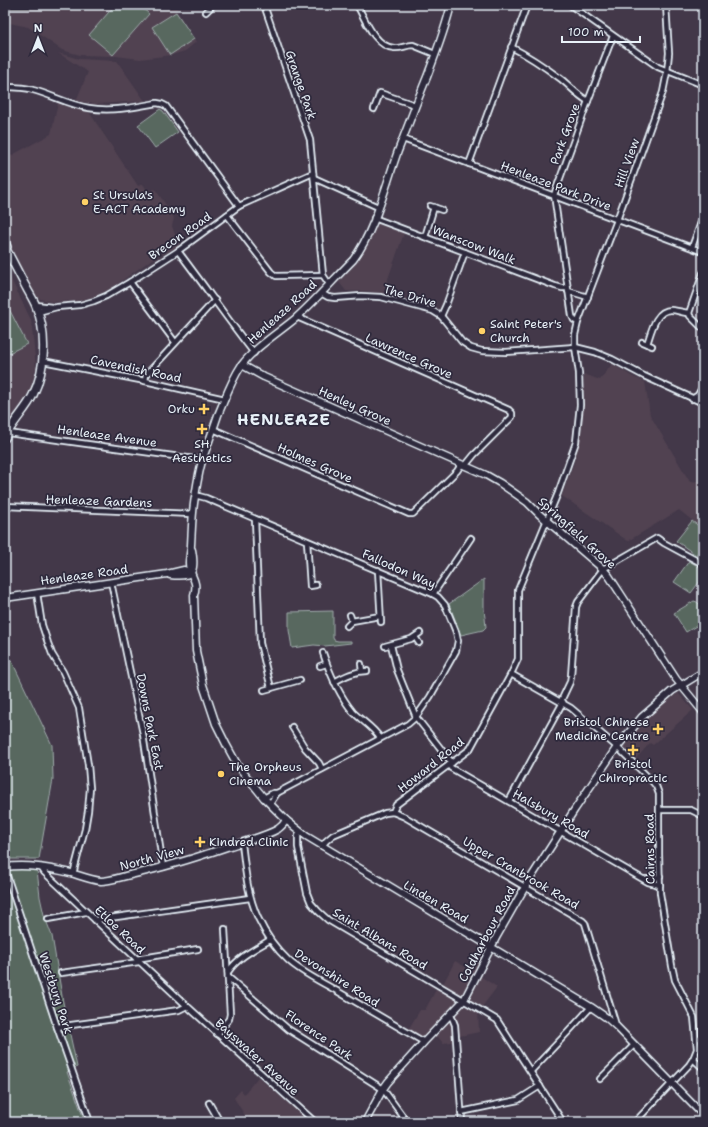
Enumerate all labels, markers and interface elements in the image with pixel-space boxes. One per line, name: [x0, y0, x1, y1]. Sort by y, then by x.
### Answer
north arrow: [18, 18, 58, 58]
scale bar: [562, 18, 640, 44]
text: N: [34, 21, 43, 36]
text: 100 m: [568, 24, 604, 40]
street label: Grange Park: [282, 48, 320, 122]
street label: Park Grove: [547, 101, 584, 167]
street label: Hill View: [611, 135, 644, 190]
street label: Henleaze Park Drive: [498, 158, 614, 215]
place label: St Ursula's E-ACT Academy: [93, 187, 186, 217]
marker: St Ursula's E-ACT Academy: [80, 197, 90, 207]
street label: Brecon Road: [145, 208, 215, 264]
street label: Wanscow Walk: [430, 222, 518, 268]
street label: Henleaze Road: [244, 276, 320, 347]
street label: The Drive: [382, 281, 439, 311]
place label: Saint Peter's Church: [490, 316, 562, 346]
marker: Saint Peter's Church: [477, 326, 487, 336]
street label: Lawrence Grove: [363, 330, 455, 383]
street label: Cavendish Road: [89, 352, 183, 387]
street label: Henley Grove: [316, 383, 394, 429]
place label: Orku: [168, 401, 195, 417]
marker: Orku: [198, 403, 210, 415]
district label: HENLEAZE: [237, 409, 331, 430]
street label: Henleaze Avenue: [56, 421, 158, 451]
marker: SH Aesthetics: [196, 423, 208, 435]
place label: SH Aesthetics: [172, 436, 232, 466]
street label: Holmes Grove: [275, 439, 355, 487]
street label: Henleaze Gardens: [45, 491, 153, 511]
street label: Springfield Grove: [534, 494, 620, 573]
street label: Fallodon Way: [360, 546, 439, 592]
street label: Henleaze Road: [39, 561, 129, 589]
street label: Downs Park East: [133, 672, 167, 772]
place label: Bristol Chinese Medicine Centre: [555, 714, 649, 744]
marker: Bristol Chinese Medicine Centre: [652, 723, 664, 735]
street label: Howard Road: [394, 734, 468, 796]
marker: Bristol Chiropractic: [627, 744, 639, 756]
place label: Bristol Chiropractic: [599, 756, 667, 786]
place label: The Orpheus Cinema: [229, 759, 302, 789]
marker: The Orpheus Cinema: [216, 769, 226, 779]
street label: Halsbury Road: [510, 786, 593, 843]
street label: Cairns Road: [641, 813, 659, 884]
street label: Upper Cranbrook Road: [460, 833, 583, 913]
place label: Kindred Clinic: [209, 834, 289, 850]
marker: Kindred Clinic: [194, 836, 206, 848]
street label: North View: [118, 842, 187, 874]
street label: Linden Road: [401, 877, 472, 927]
street label: Coldharbour Road: [455, 883, 519, 985]
street label: Etloe Road: [91, 902, 149, 958]
street label: Saint Albans Road: [330, 904, 431, 974]
street label: Devonshire Road: [291, 945, 383, 1011]
street label: Westbury Park: [35, 950, 77, 1036]
street label: Florence Park: [282, 1006, 356, 1064]
street label: Bayswater Avenue: [212, 1015, 303, 1099]

